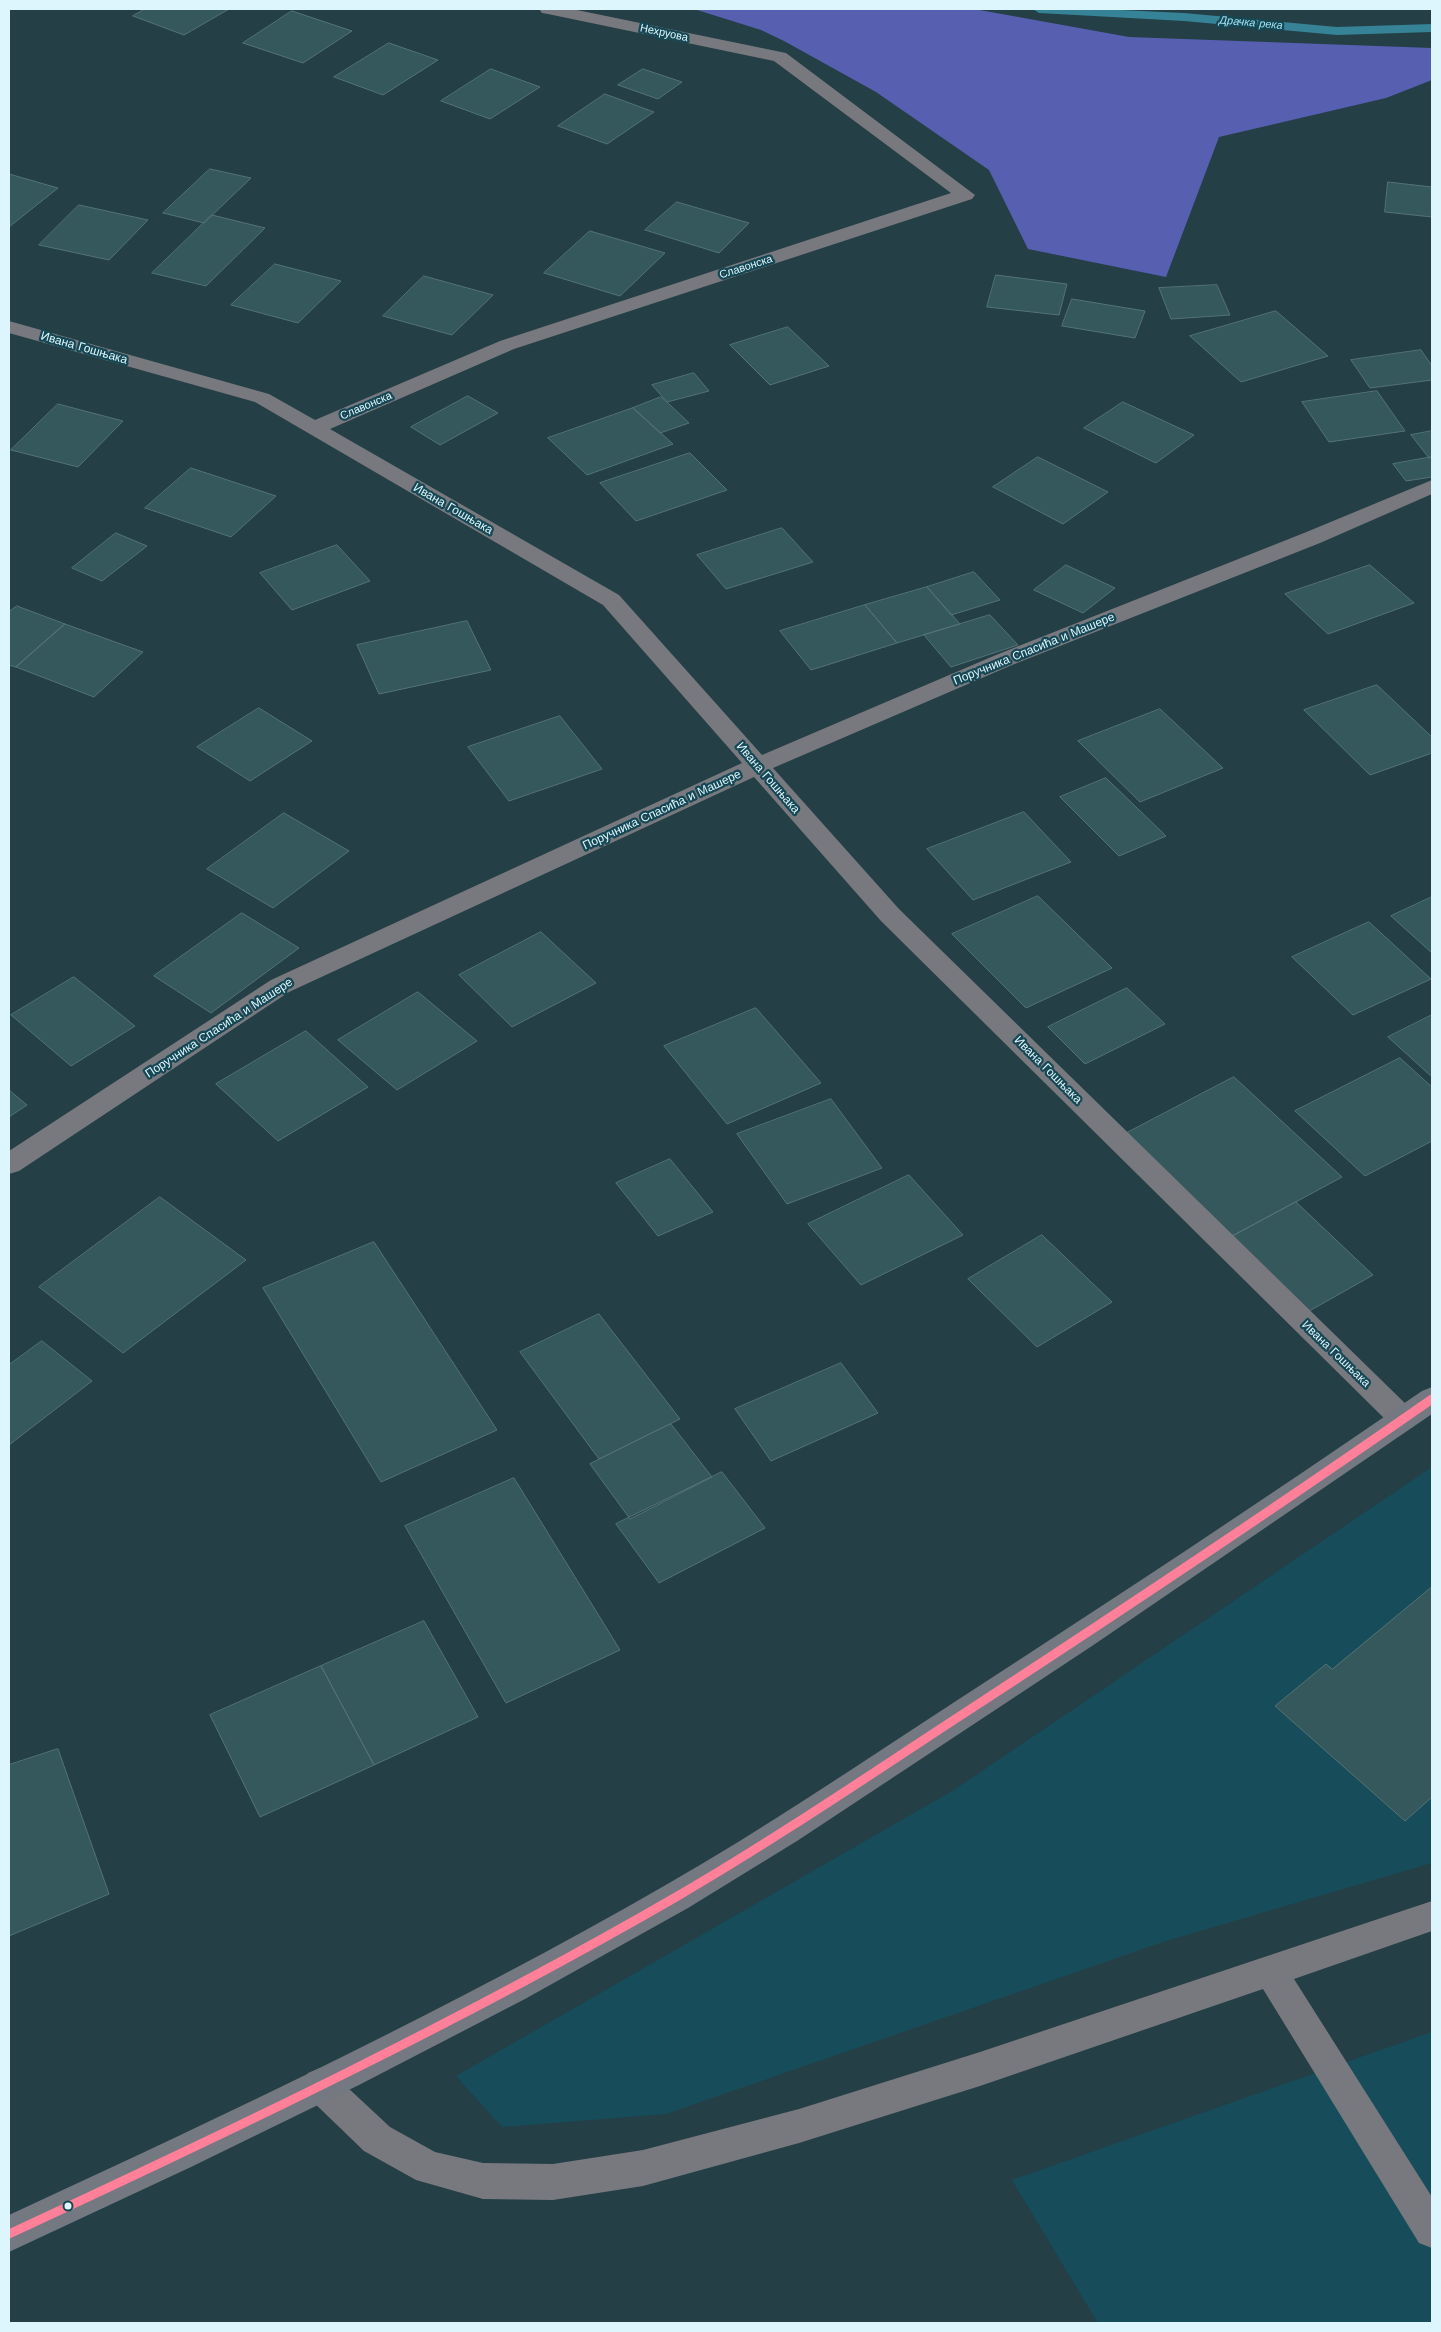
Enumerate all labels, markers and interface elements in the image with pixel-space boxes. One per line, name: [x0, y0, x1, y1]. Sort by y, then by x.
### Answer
water label: Драчка река: [1219, 14, 1283, 32]
street label: Нехруова: [639, 21, 689, 45]
street label: Славонска: [718, 252, 774, 282]
street label: Ивана Гошњака: [39, 329, 129, 367]
street label: Славонска: [338, 389, 394, 423]
street label: Ивана Гошњака: [411, 480, 495, 538]
street label: Поручника Спасића и Машере: [951, 610, 1117, 688]
street label: Ивана Гошњака: [733, 739, 803, 817]
street label: Поручника Спасића и Машере: [581, 767, 743, 853]
street label: Поручника Спасића и Машере: [143, 975, 295, 1081]
street label: Ивана Гошњака: [1011, 1033, 1085, 1107]
street label: Ивана Гошњака: [1299, 1318, 1373, 1390]
unlabelled marker: [63, 2201, 73, 2211]

